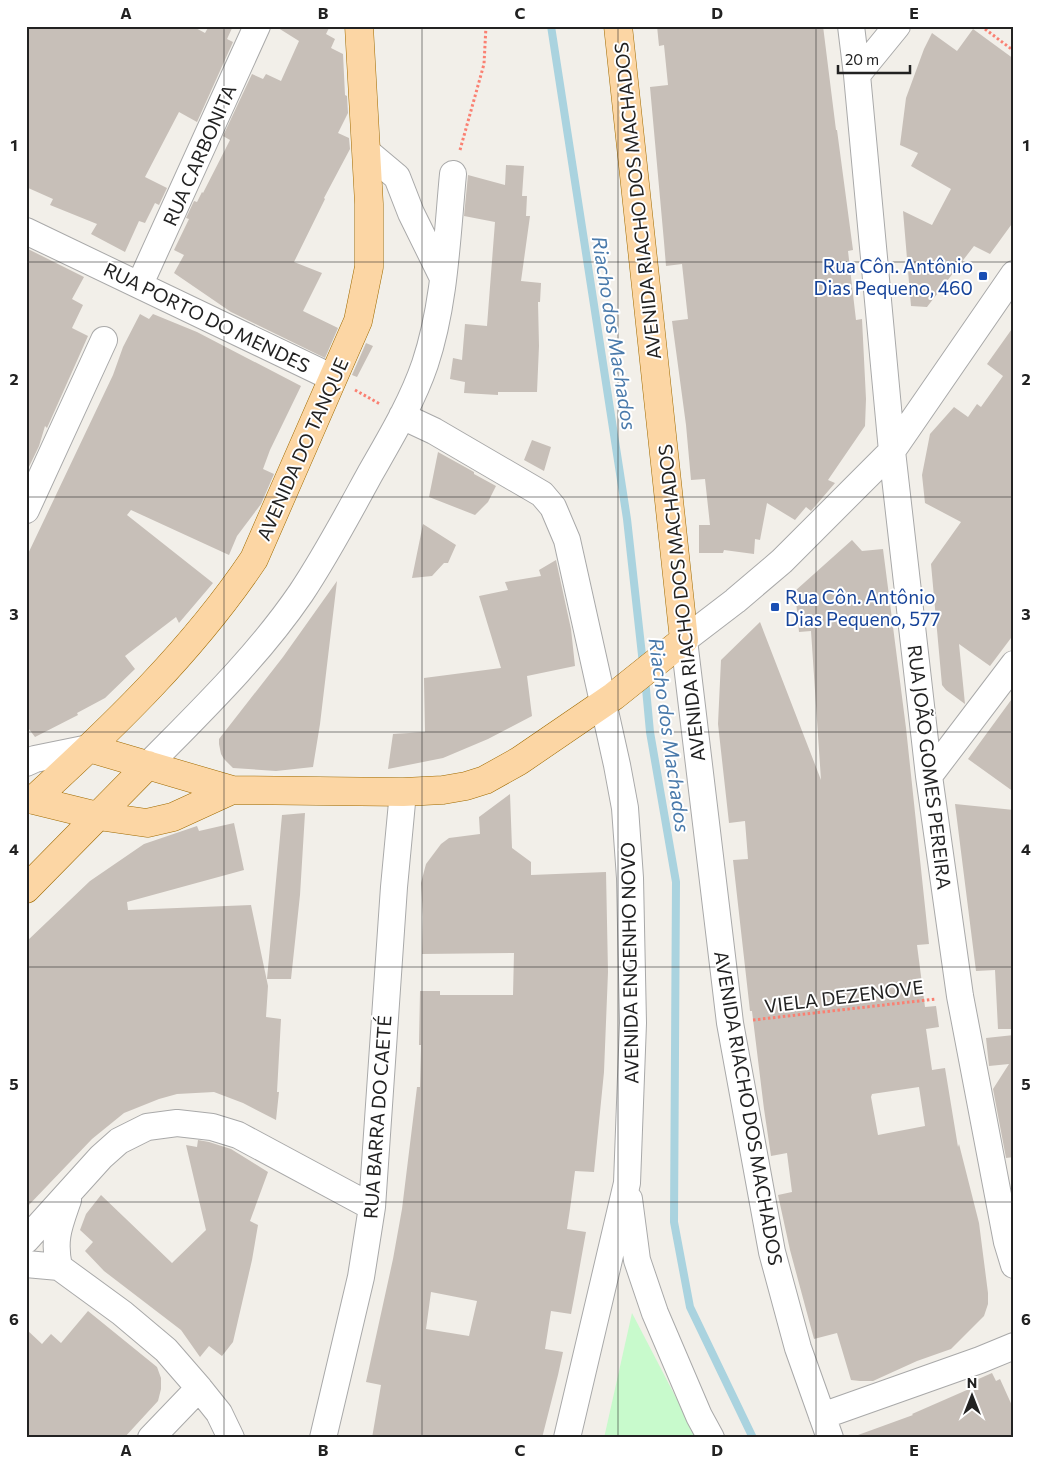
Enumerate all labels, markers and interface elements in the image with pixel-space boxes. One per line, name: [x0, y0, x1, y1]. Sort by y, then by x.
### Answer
text: A: [120, 3, 132, 22]
text: B: [318, 3, 329, 22]
text: C: [515, 3, 526, 22]
text: D: [711, 3, 723, 22]
text: E: [909, 3, 919, 22]
street label: AVENIDA RIACHO DOS MACHADOS: [609, 41, 665, 361]
scale bar: [838, 42, 910, 74]
text: 20 m: [845, 50, 879, 68]
street label: RUA CARBONITA: [158, 81, 240, 229]
text: 1: [10, 135, 18, 154]
text: 1: [1022, 135, 1030, 154]
water label: Riacho dos Machados: [588, 234, 642, 432]
place label: Rua Côn. Antônio Dias Pequeno, 460: [813, 254, 973, 299]
street label: RUA PORTO DO MENDES: [100, 257, 314, 377]
marker: Rua Côn. Antônio Dias Pequeno, 460: [977, 270, 989, 282]
street label: AVENIDA DO TANQUE: [251, 354, 353, 544]
text: 2: [9, 369, 19, 388]
text: 2: [1021, 369, 1031, 388]
street label: AVENIDA RIACHO DOS MACHADOS: [653, 443, 709, 763]
place label: Rua Côn. Antônio Dias Pequeno, 577: [785, 585, 940, 630]
marker: Rua Côn. Antônio Dias Pequeno, 577: [769, 601, 781, 613]
text: 3: [9, 604, 19, 623]
text: 3: [1021, 604, 1031, 623]
water label: Riacho dos Machados: [644, 636, 696, 834]
street label: RUA JOÃO GOMES PEREIRA: [904, 643, 956, 891]
text: 4: [9, 839, 19, 858]
text: 4: [1021, 839, 1031, 858]
street label: AVENIDA ENGENHO NOVO: [615, 842, 643, 1084]
street label: AVENIDA RIACHO DOS MACHADOS: [710, 949, 788, 1267]
street label: VIELA DEZENOVE: [763, 975, 925, 1017]
street label: RUA BARRA DO CAETÉ: [358, 1014, 396, 1220]
text: 5: [9, 1074, 19, 1093]
text: 5: [1021, 1074, 1031, 1093]
text: 6: [9, 1309, 19, 1328]
text: 6: [1021, 1309, 1031, 1328]
north arrow: [948, 1372, 998, 1422]
text: N: [967, 1374, 977, 1391]
text: A: [120, 1440, 132, 1459]
text: B: [318, 1440, 329, 1459]
text: C: [515, 1440, 526, 1459]
text: D: [711, 1440, 723, 1459]
text: E: [909, 1440, 919, 1459]

